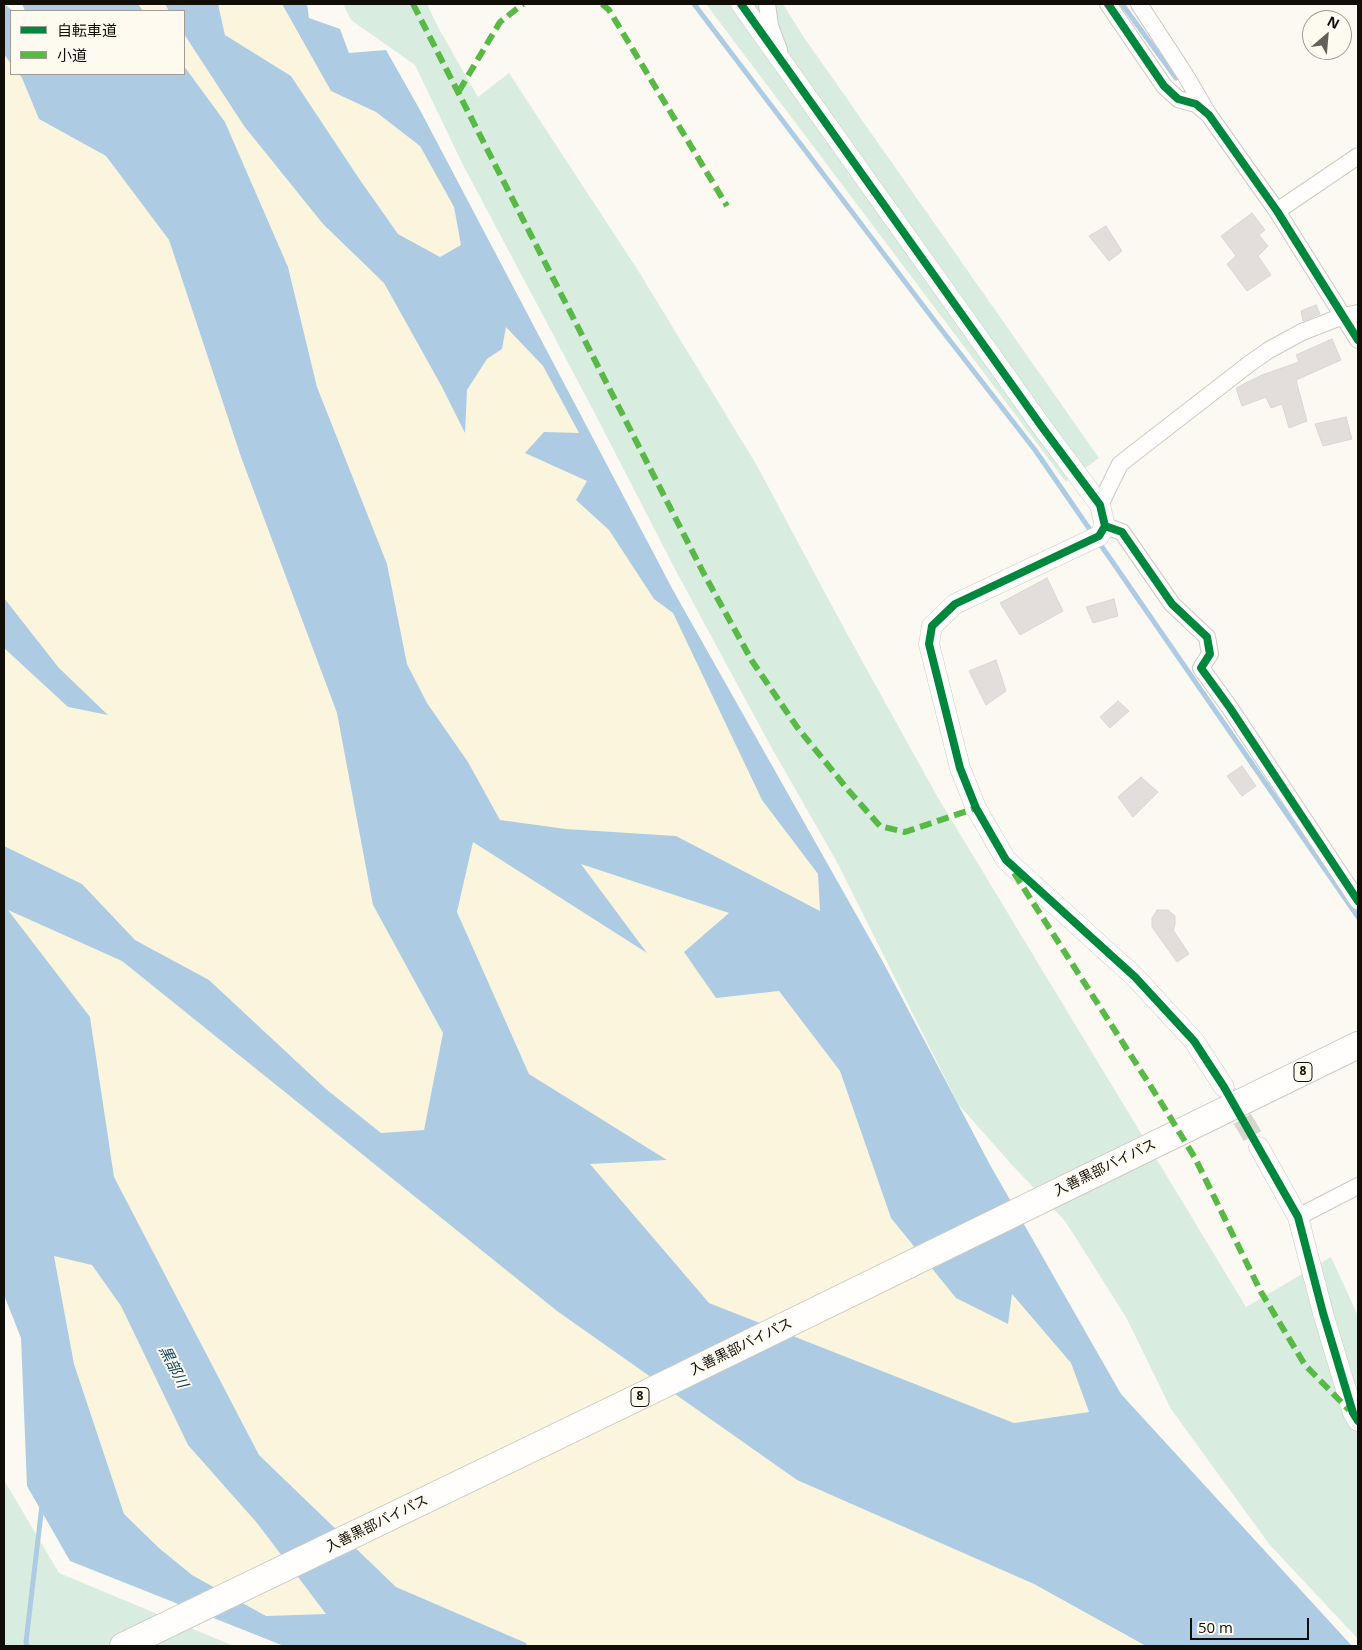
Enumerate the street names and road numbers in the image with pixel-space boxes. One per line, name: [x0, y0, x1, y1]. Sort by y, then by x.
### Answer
road number: 8: [1294, 1062, 1312, 1082]
street label: 入善黒部バイパス: [1051, 1136, 1159, 1200]
street label: 入善黒部バイパス: [687, 1315, 795, 1379]
road number: 8: [631, 1388, 649, 1406]
street label: 入善黒部バイパス: [323, 1492, 431, 1556]

